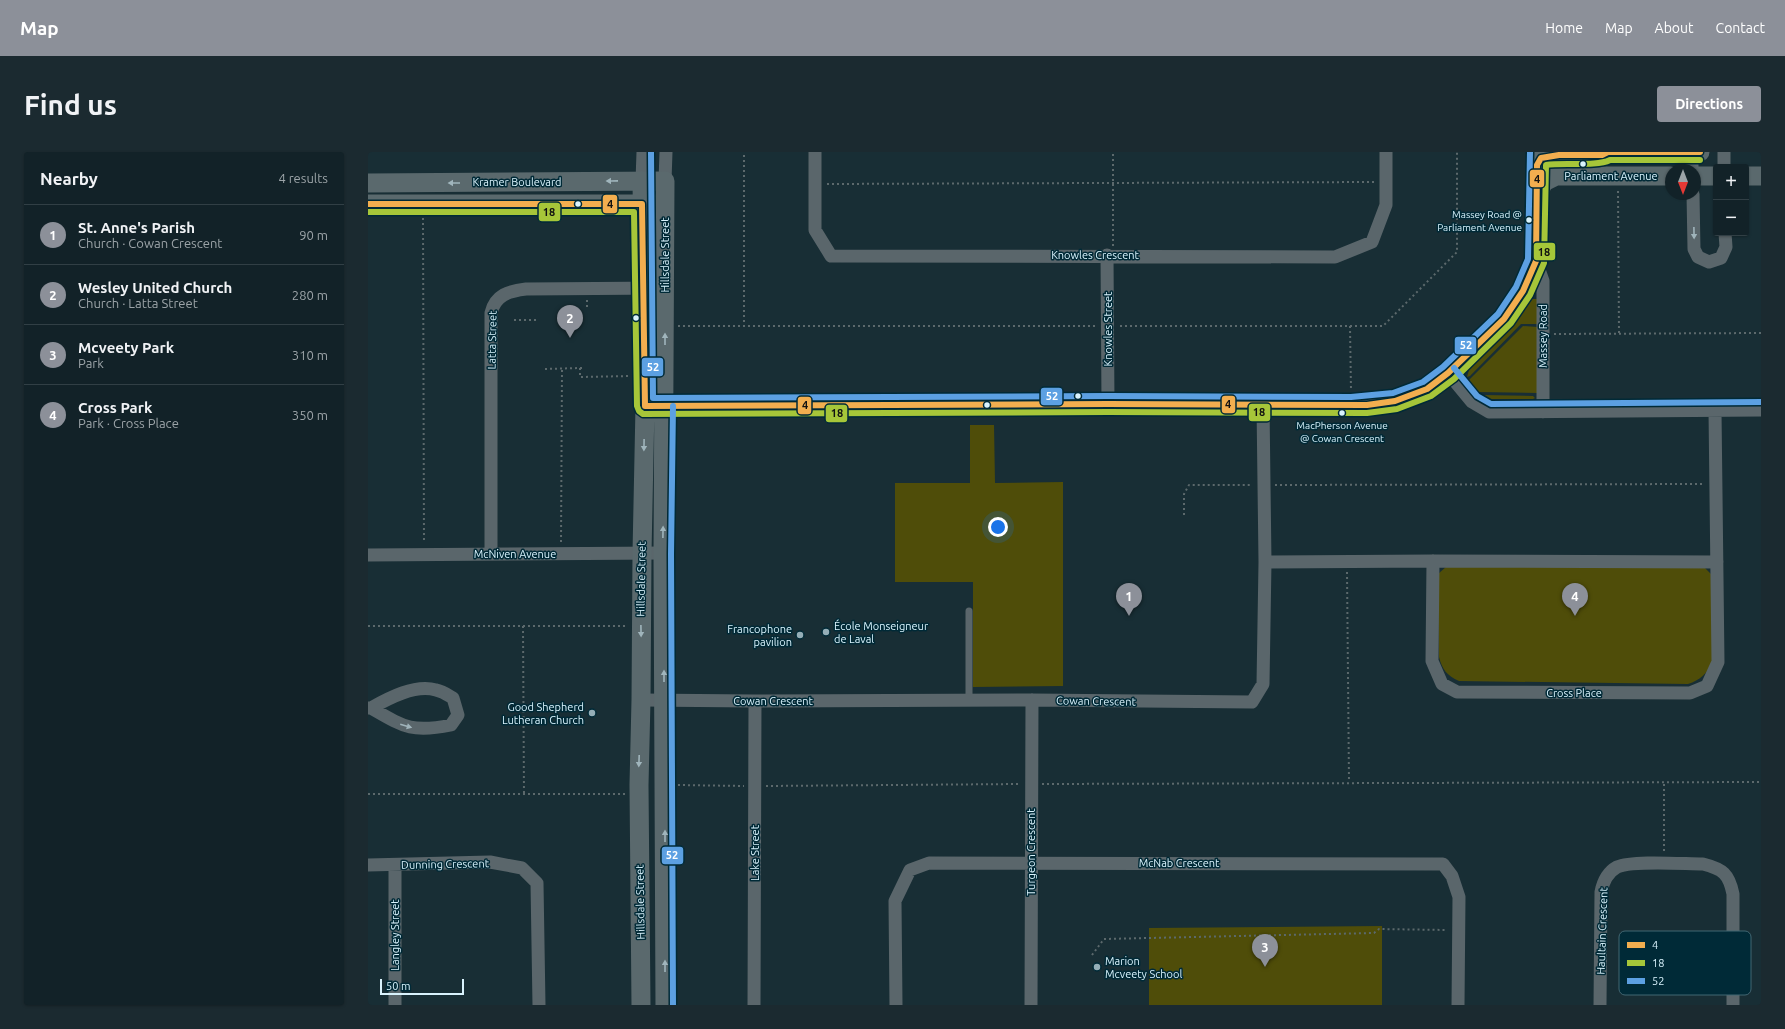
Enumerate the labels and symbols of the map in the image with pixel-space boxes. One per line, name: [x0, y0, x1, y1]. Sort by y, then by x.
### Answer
unlabelled marker: [1578, 159, 1588, 169]
north arrow: [1665, 164, 1701, 200]
line badge: 4: [1529, 169, 1545, 188]
street label: Parliament Avenue: [1564, 170, 1658, 182]
text: 4: [1534, 173, 1540, 185]
street label: Kramer Boulevard: [472, 176, 562, 188]
one-way arrow: [605, 178, 618, 184]
one-way arrow: [447, 180, 460, 186]
line badge: 4: [602, 194, 618, 214]
text: 4: [607, 198, 613, 210]
unlabelled marker: [573, 199, 583, 209]
line badge: 18: [538, 202, 561, 222]
text: 18: [543, 206, 555, 218]
place label: Massey Road @ Parliament Avenue: [1437, 209, 1522, 233]
marker: Massey Road @ Parliament Avenue: [1524, 215, 1534, 225]
street label: Hillsdale Street: [659, 217, 671, 293]
one-way arrow: [1690, 227, 1697, 239]
line badge: 18: [1533, 242, 1556, 261]
text: 18: [1538, 246, 1550, 258]
street label: Knowles Crescent: [1051, 249, 1140, 261]
street label: Knowles Street: [1102, 291, 1114, 366]
street label: Massey Road: [1537, 304, 1549, 368]
pin: 2: [557, 305, 583, 338]
street label: Latta Street: [485, 310, 499, 369]
unlabelled marker: [631, 313, 641, 323]
one-way arrow: [662, 332, 668, 345]
line badge: 52: [1454, 336, 1477, 355]
text: 52: [1460, 339, 1472, 351]
line badge: 52: [641, 357, 664, 377]
text: 52: [647, 361, 659, 373]
line badge: 52: [1040, 387, 1063, 406]
text: 52: [1046, 390, 1058, 402]
unlabelled marker: [1073, 391, 1083, 401]
line badge: 4: [1221, 395, 1236, 414]
line badge: 4: [797, 396, 812, 415]
text: 4: [1225, 398, 1231, 410]
text: 4: [802, 399, 808, 411]
unlabelled marker: [982, 400, 992, 410]
line badge: 18: [1248, 403, 1271, 422]
line badge: 18: [825, 404, 848, 423]
text: 18: [1253, 406, 1265, 418]
text: 18: [831, 407, 843, 419]
marker: MacPherson Avenue @ Cowan Crescent: [1337, 408, 1347, 418]
place label: MacPherson Avenue @ Cowan Crescent: [1296, 420, 1388, 444]
one-way arrow: [641, 439, 647, 452]
your location: [988, 517, 1008, 537]
one-way arrow: [660, 525, 666, 538]
street label: Hillsdale Street: [634, 541, 648, 617]
street label: McNiven Avenue: [474, 548, 556, 560]
pin: 1: [1116, 583, 1142, 616]
pin: 4: [1562, 583, 1588, 616]
place label: École Monseigneur de Laval: [834, 619, 929, 645]
place label: Francophone pavilion: [727, 623, 792, 648]
one-way arrow: [638, 625, 644, 638]
marker: École Monseigneur de Laval: [821, 627, 831, 637]
marker: Francophone pavilion: [795, 630, 805, 640]
one-way arrow: [661, 669, 667, 682]
street label: Cross Place: [1546, 687, 1602, 699]
street label: Cowan Crescent: [1056, 694, 1137, 708]
street label: Cowan Crescent: [733, 695, 813, 707]
place label: Good Shepherd Lutheran Church: [502, 701, 584, 726]
marker: Good Shepherd Lutheran Church: [587, 708, 597, 718]
one-way arrow: [400, 723, 412, 729]
one-way arrow: [636, 755, 643, 767]
street label: Turgeon Crescent: [1025, 808, 1037, 896]
street label: Lake Street: [749, 824, 761, 881]
one-way arrow: [662, 829, 668, 842]
line badge: 52: [661, 846, 684, 865]
text: 52: [666, 849, 678, 861]
street label: Dunning Crescent: [401, 857, 490, 871]
street label: McNab Crescent: [1139, 857, 1220, 869]
street label: Hillsdale Street: [633, 864, 647, 940]
street label: Haultain Crescent: [1594, 886, 1610, 975]
street label: Langley Street: [389, 899, 401, 971]
legend: [1619, 931, 1751, 995]
pin: 3: [1252, 934, 1278, 967]
text: 4: [1652, 939, 1658, 951]
place label: Marion Mcveety School: [1105, 955, 1182, 980]
text: 18: [1652, 957, 1664, 969]
one-way arrow: [662, 959, 668, 972]
marker: Marion Mcveety School: [1092, 962, 1102, 972]
text: 52: [1652, 975, 1664, 987]
scale bar: [380, 977, 464, 996]

